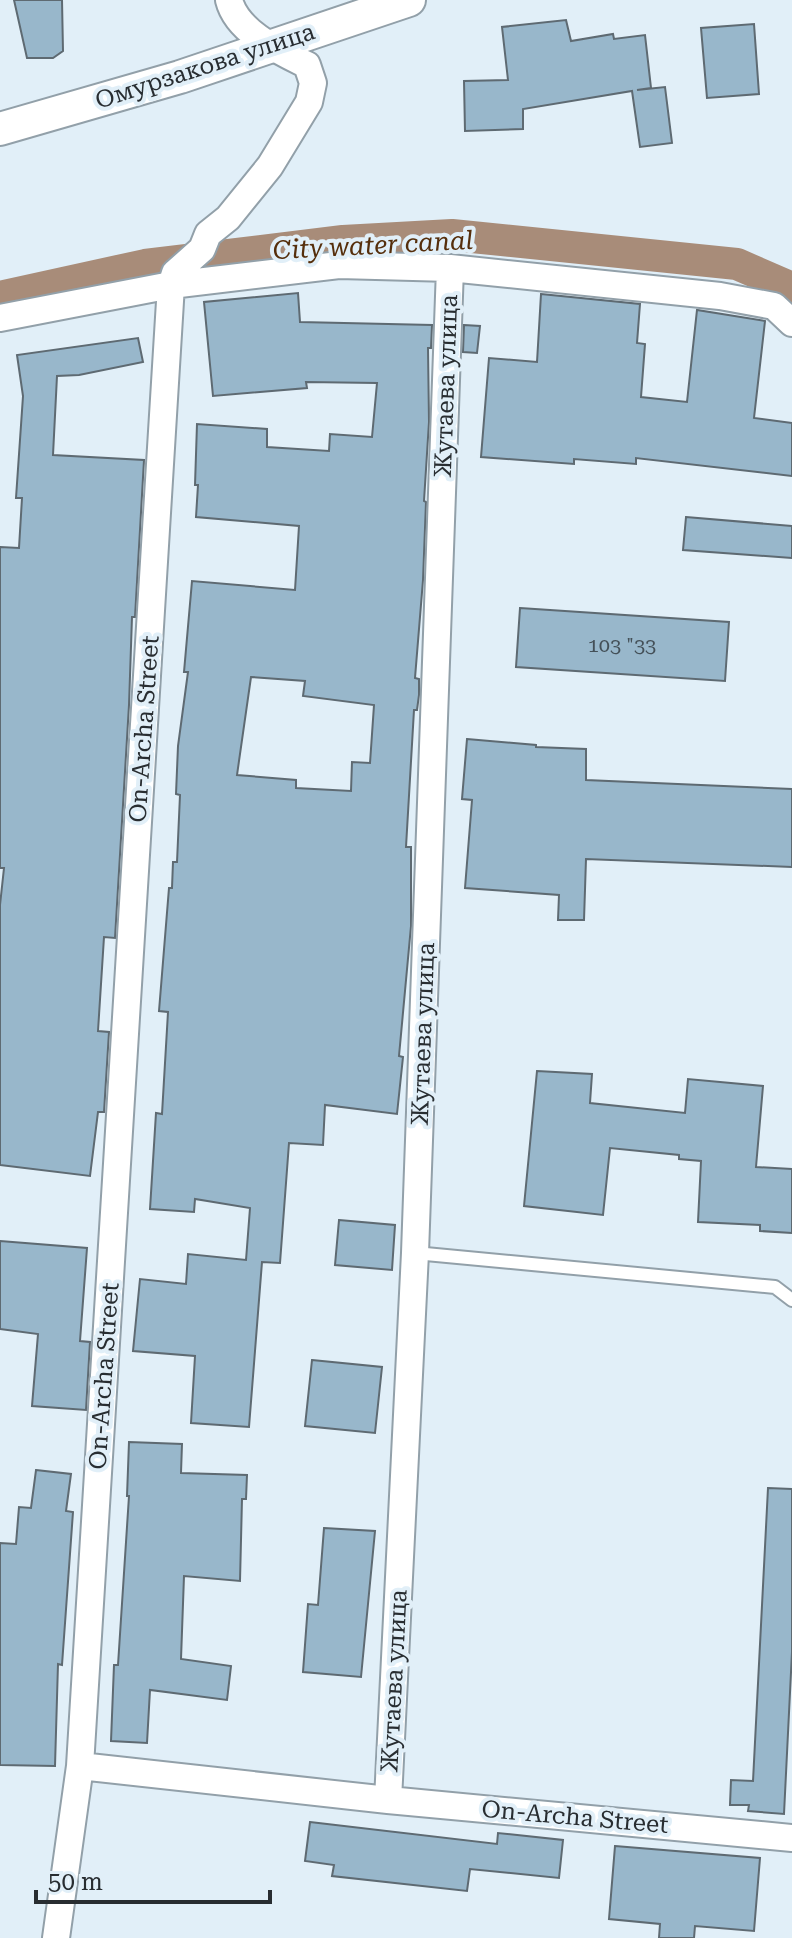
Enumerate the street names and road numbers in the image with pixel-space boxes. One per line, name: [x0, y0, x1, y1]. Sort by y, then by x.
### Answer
street label: Омурзакова улица: [92, 17, 318, 115]
street label: Жутаева улица: [429, 294, 463, 478]
street label: On-Archa Street: [123, 635, 165, 823]
street label: Жутаева улица: [406, 942, 440, 1126]
street label: On-Archa Street: [83, 1282, 125, 1470]
street label: Жутаева улица: [375, 1589, 413, 1773]
street label: On-Archa Street: [480, 1795, 670, 1839]

